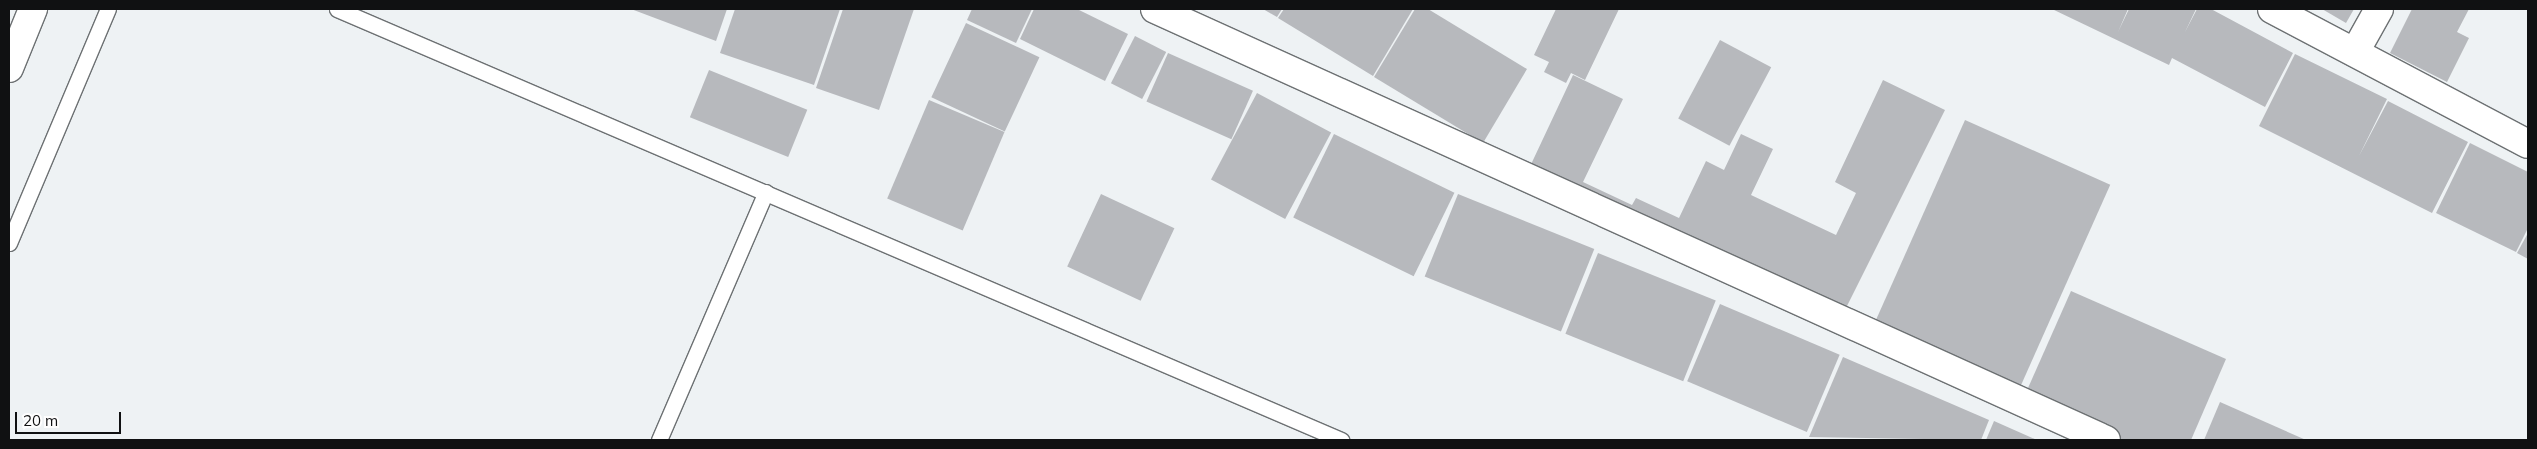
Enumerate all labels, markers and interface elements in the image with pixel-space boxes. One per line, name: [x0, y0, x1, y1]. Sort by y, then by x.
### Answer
scale bar: [18, 402, 124, 434]
text: 20 m: [23, 411, 58, 430]

